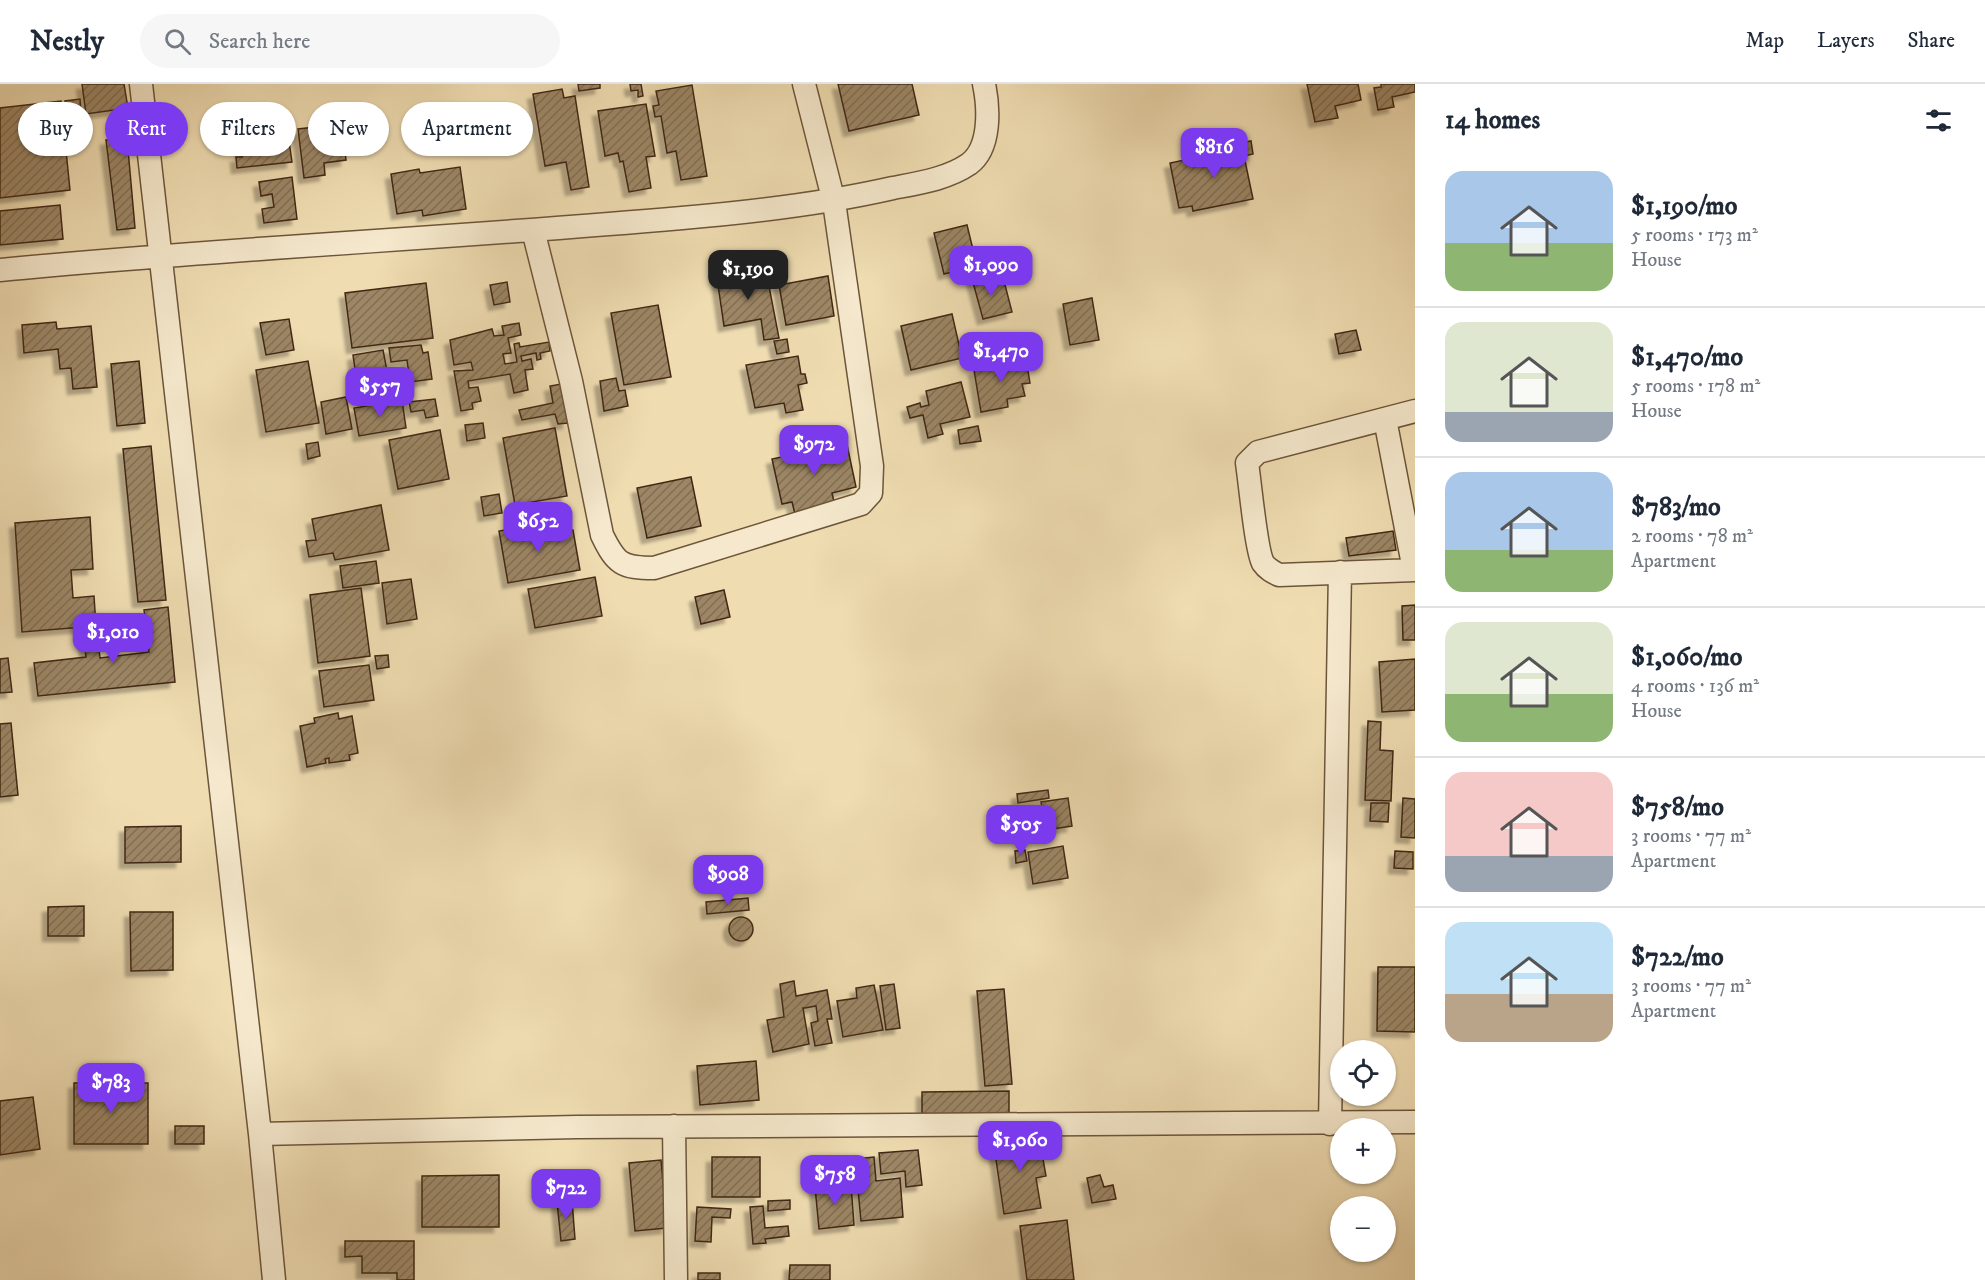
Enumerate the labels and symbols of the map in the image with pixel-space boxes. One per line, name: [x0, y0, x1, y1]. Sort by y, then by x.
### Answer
pin: $816: [1178, 128, 1250, 179]
pin: $1,090: [942, 246, 1040, 297]
pin: $1,190: [699, 250, 797, 301]
pin: $1,470: [952, 332, 1050, 383]
pin: $557: [344, 367, 416, 418]
pin: $972: [778, 425, 850, 476]
pin: $652: [502, 502, 574, 553]
pin: $1,010: [64, 613, 162, 664]
pin: $505: [985, 805, 1057, 856]
pin: $908: [692, 855, 764, 906]
pin: $783: [75, 1063, 147, 1114]
pin: $1,060: [971, 1121, 1069, 1172]
pin: $758: [799, 1155, 871, 1206]
pin: $722: [530, 1169, 602, 1220]

